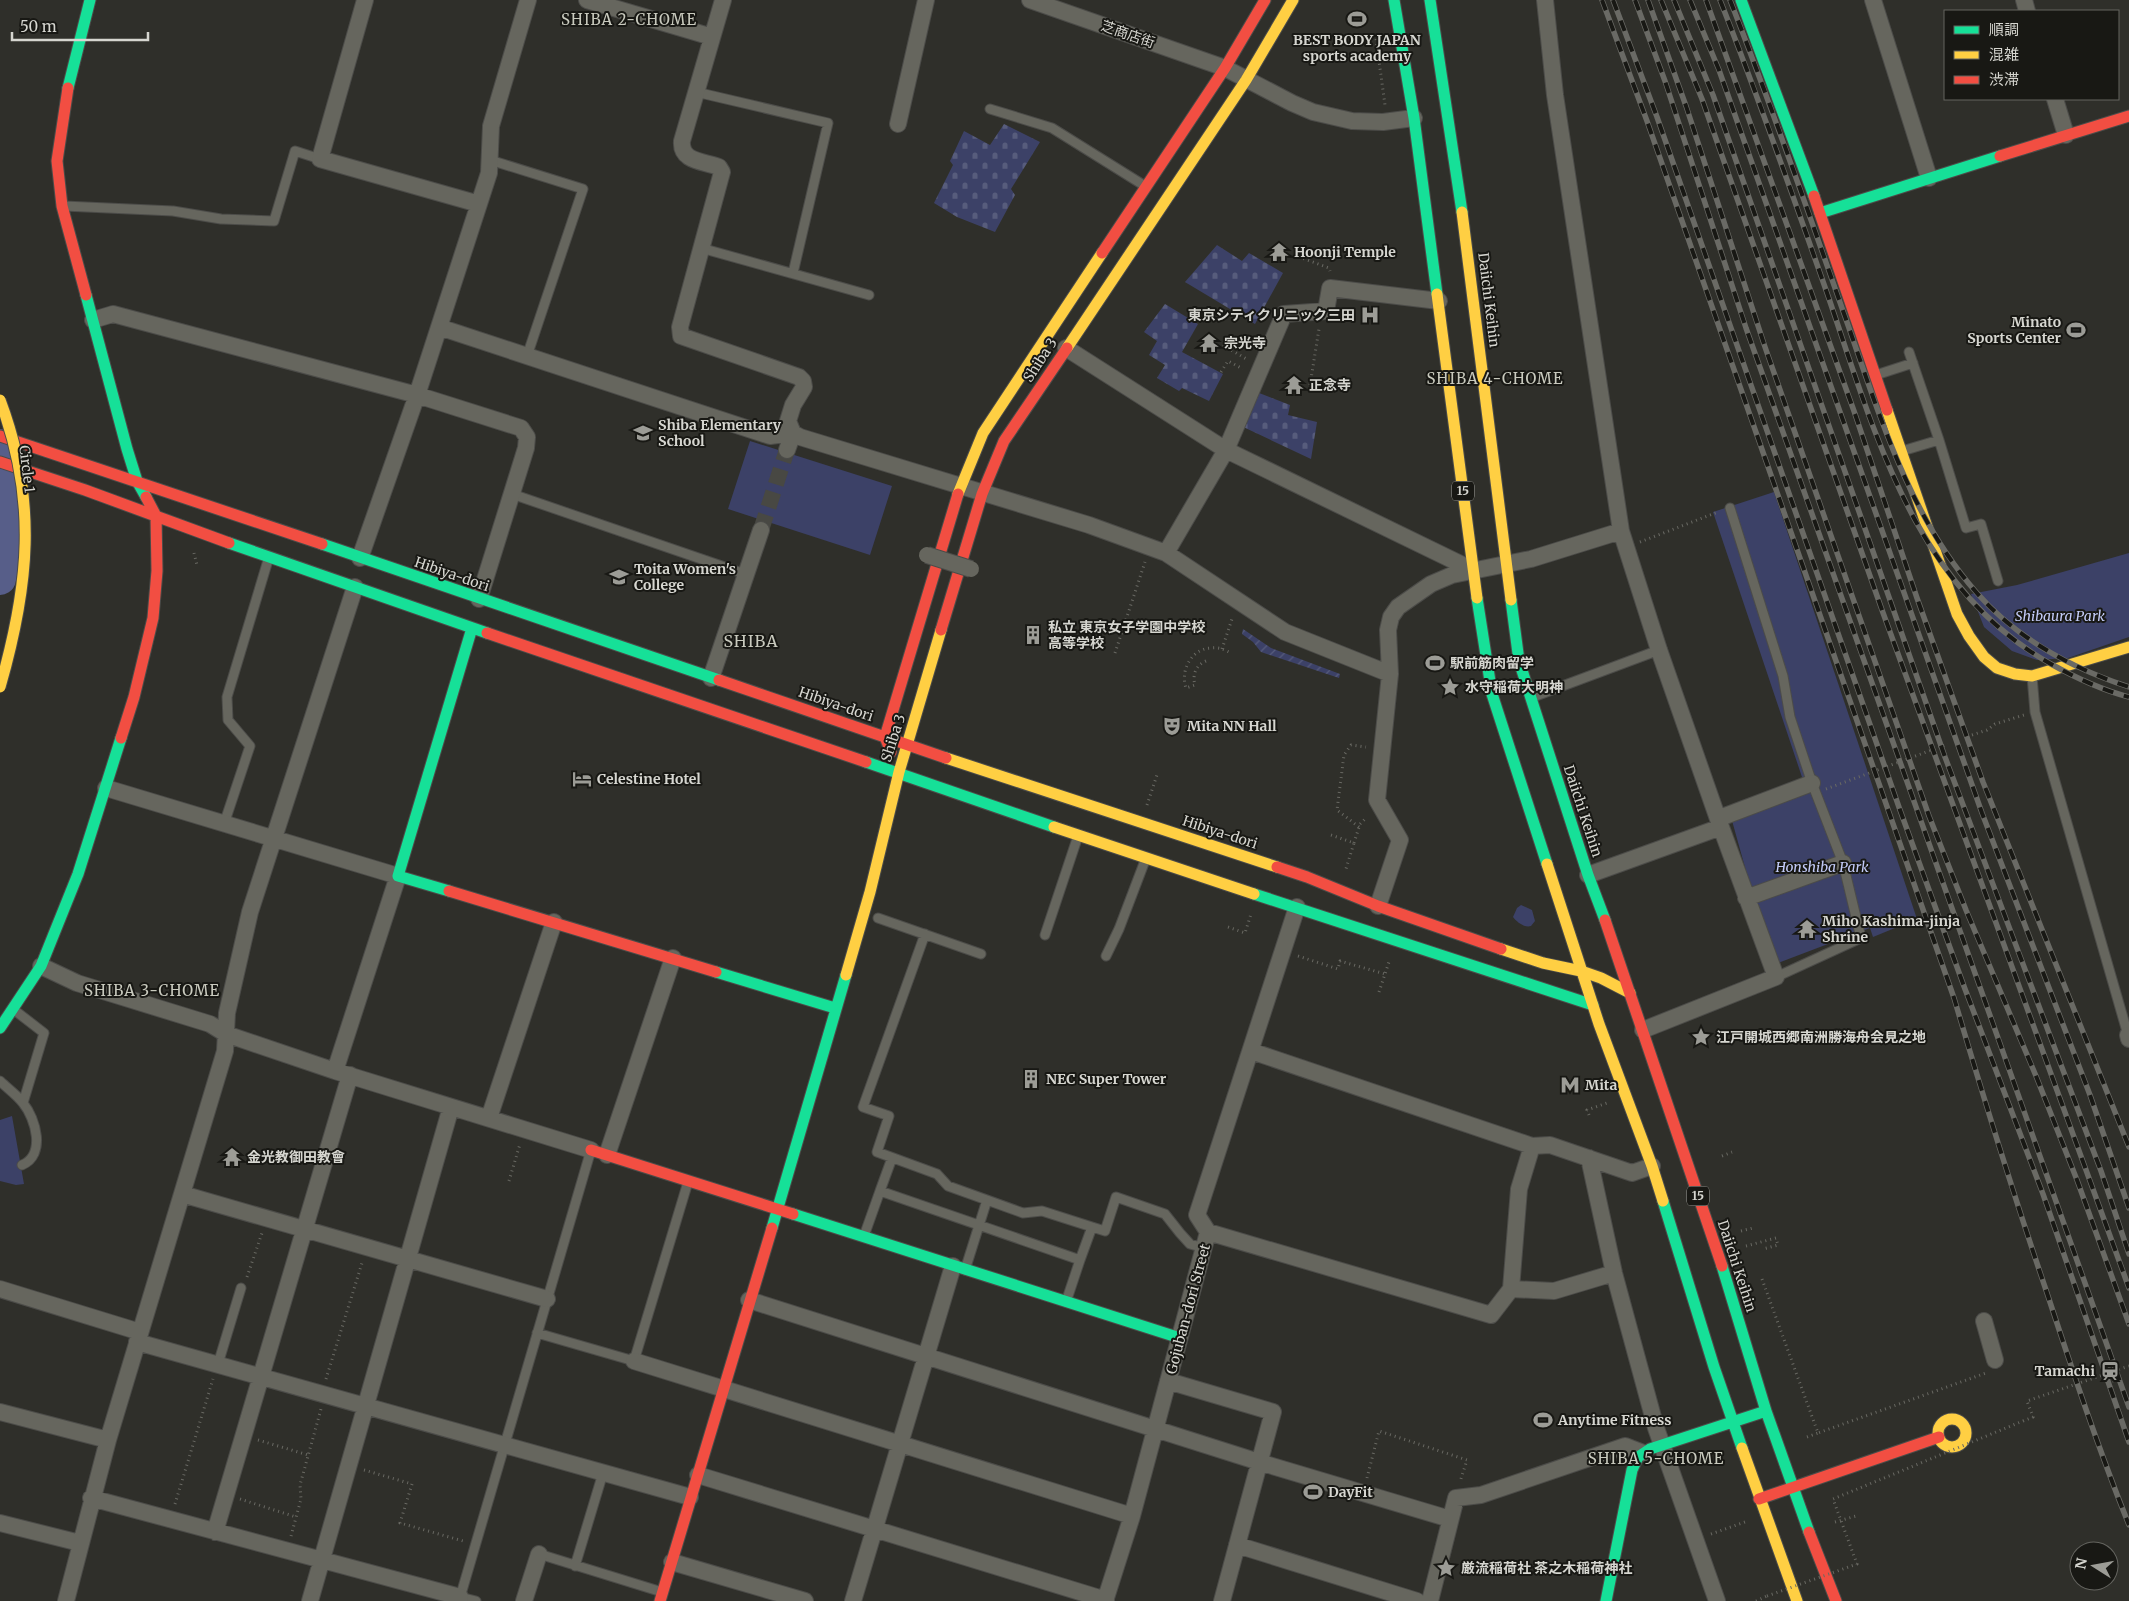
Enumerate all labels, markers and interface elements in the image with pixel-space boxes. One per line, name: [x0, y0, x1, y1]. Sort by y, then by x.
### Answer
sports icon: BEST BODY JAPAN sports academy: [1346, 8, 1368, 30]
scale bar: [12, 10, 149, 42]
district label: SHIBA 2-CHOME: [561, 10, 697, 29]
legend: [1944, 10, 2119, 100]
street label: 芝商店街: [1099, 16, 1157, 52]
text: 50 m: [20, 17, 57, 36]
text: 順調: [1989, 20, 2019, 39]
place label: BEST BODY JAPAN sports academy: [1293, 31, 1421, 65]
text: 混雑: [1989, 45, 2019, 64]
text: 渋滞: [1989, 70, 2019, 89]
temple icon: Hoonji Temple: [1268, 241, 1290, 263]
place label: Hoonji Temple: [1294, 243, 1396, 261]
street label: Daiichi Keihin: [1474, 251, 1504, 349]
hospital icon: 東京シティクリニック三田: [1359, 304, 1381, 326]
place label: 東京シティクリニック三田: [1188, 306, 1355, 324]
place label: Minato Sports Center: [1967, 313, 2061, 347]
sports icon: Minato Sports Center: [2065, 319, 2087, 341]
temple icon: 宗光寺: [1198, 332, 1220, 354]
street label: Shiba 3: [1019, 334, 1061, 386]
place label: 宗光寺: [1224, 334, 1266, 352]
district label: SHIBA 4-CHOME: [1427, 369, 1563, 388]
temple icon: 正念寺: [1283, 374, 1305, 396]
place label: 正念寺: [1309, 376, 1351, 394]
place label: Shiba Elementary School: [658, 416, 782, 450]
school or university icon: Shiba Elementary School: [632, 422, 654, 444]
street label: Circle 1: [15, 444, 39, 494]
road number: 15: [1452, 482, 1474, 501]
street label: Hibiya-dori: [412, 553, 492, 595]
place label: Toita Women's College: [634, 560, 736, 594]
school or university icon: Toita Women's College: [608, 566, 630, 588]
park label: Shibaura Park: [2015, 607, 2105, 625]
place label: 私立 東京女子学園中学校 高等学校: [1048, 618, 1205, 652]
building icon: 私立 東京女子学園中学校 高等学校: [1022, 624, 1044, 646]
district label: SHIBA: [723, 631, 779, 651]
sports icon: 駅前筋肉留学: [1424, 652, 1446, 674]
place label: 駅前筋肉留学: [1450, 654, 1534, 672]
place icon: 水守稲荷大明神: [1439, 676, 1461, 698]
place label: 水守稲荷大明神: [1465, 678, 1563, 696]
street label: Hibiya-dori: [796, 683, 876, 725]
street label: Shiba 3: [877, 712, 909, 764]
theatre icon: Mita NN Hall: [1161, 715, 1183, 737]
place label: Mita NN Hall: [1187, 717, 1277, 735]
street label: Daiichi Keihin: [1560, 763, 1606, 859]
hotel icon: Celestine Hotel: [571, 768, 593, 790]
place label: Celestine Hotel: [597, 770, 701, 788]
street label: Hibiya-dori: [1180, 811, 1260, 853]
park label: Honshiba Park: [1774, 858, 1869, 876]
place label: Miho Kashima-jinja Shrine: [1822, 912, 1960, 946]
temple icon: Miho Kashima-jinja Shrine: [1796, 918, 1818, 940]
district label: SHIBA 3-CHOME: [84, 981, 220, 1000]
place icon: 江戸開城西郷南洲勝海舟会見之地: [1690, 1026, 1712, 1048]
place label: 江戸開城西郷南洲勝海舟会見之地: [1716, 1028, 1926, 1046]
building icon: NEC Super Tower: [1020, 1068, 1042, 1090]
place label: NEC Super Tower: [1046, 1070, 1167, 1088]
metro station icon: Mita: [1559, 1074, 1581, 1096]
place label: Mita: [1585, 1076, 1617, 1094]
temple icon: 金光教御田教會: [221, 1146, 243, 1168]
place label: 金光教御田教會: [247, 1148, 345, 1166]
road number: 15: [1687, 1186, 1709, 1206]
street label: Daiichi Keihin: [1714, 1218, 1760, 1314]
street label: Gojuban-dori Street: [1162, 1241, 1214, 1376]
station icon: Tamachi: [2099, 1360, 2121, 1382]
place label: Tamachi: [2034, 1362, 2095, 1380]
sports icon: Anytime Fitness: [1532, 1409, 1554, 1431]
place label: Anytime Fitness: [1557, 1411, 1671, 1429]
district label: SHIBA 5-CHOME: [1588, 1449, 1724, 1468]
sports icon: DayFit: [1302, 1481, 1324, 1503]
place label: DayFit: [1328, 1483, 1373, 1501]
north arrow: [2069, 1541, 2119, 1591]
text: N: [2071, 1556, 2091, 1571]
place icon: 厳流稲荷社 茶之木稲荷神社: [1435, 1557, 1457, 1579]
place label: 厳流稲荷社 茶之木稲荷神社: [1461, 1559, 1632, 1577]

